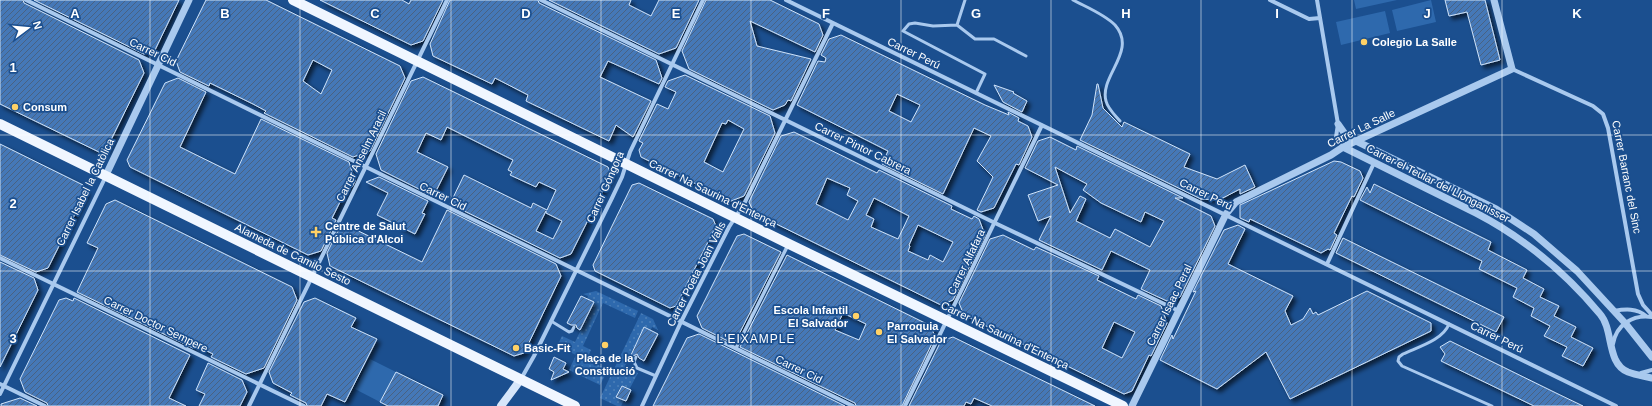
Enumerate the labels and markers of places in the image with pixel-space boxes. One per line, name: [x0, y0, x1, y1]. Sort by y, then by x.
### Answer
place label: Colegio La Salle: [1372, 36, 1457, 48]
marker: Colegio La Salle: [1359, 37, 1369, 47]
place label: Consum: [23, 101, 67, 113]
marker: Consum: [10, 102, 20, 112]
place label: Centre de Salut Pública d'Alcoi: [325, 220, 406, 245]
marker: Centre de Salut Pública d'Alcoi: [310, 226, 322, 238]
place label: Escola Infantil El Salvador: [773, 304, 849, 329]
marker: Escola Infantil El Salvador: [851, 311, 861, 321]
place label: Parroquia El Salvador: [887, 320, 948, 345]
marker: Parroquia El Salvador: [874, 327, 884, 337]
marker: Plaça de la Constitució: [600, 340, 610, 350]
place label: Basic-Fit: [524, 342, 571, 354]
marker: Basic-Fit: [511, 343, 521, 353]
place label: Plaça de la Constitució: [575, 352, 636, 377]

